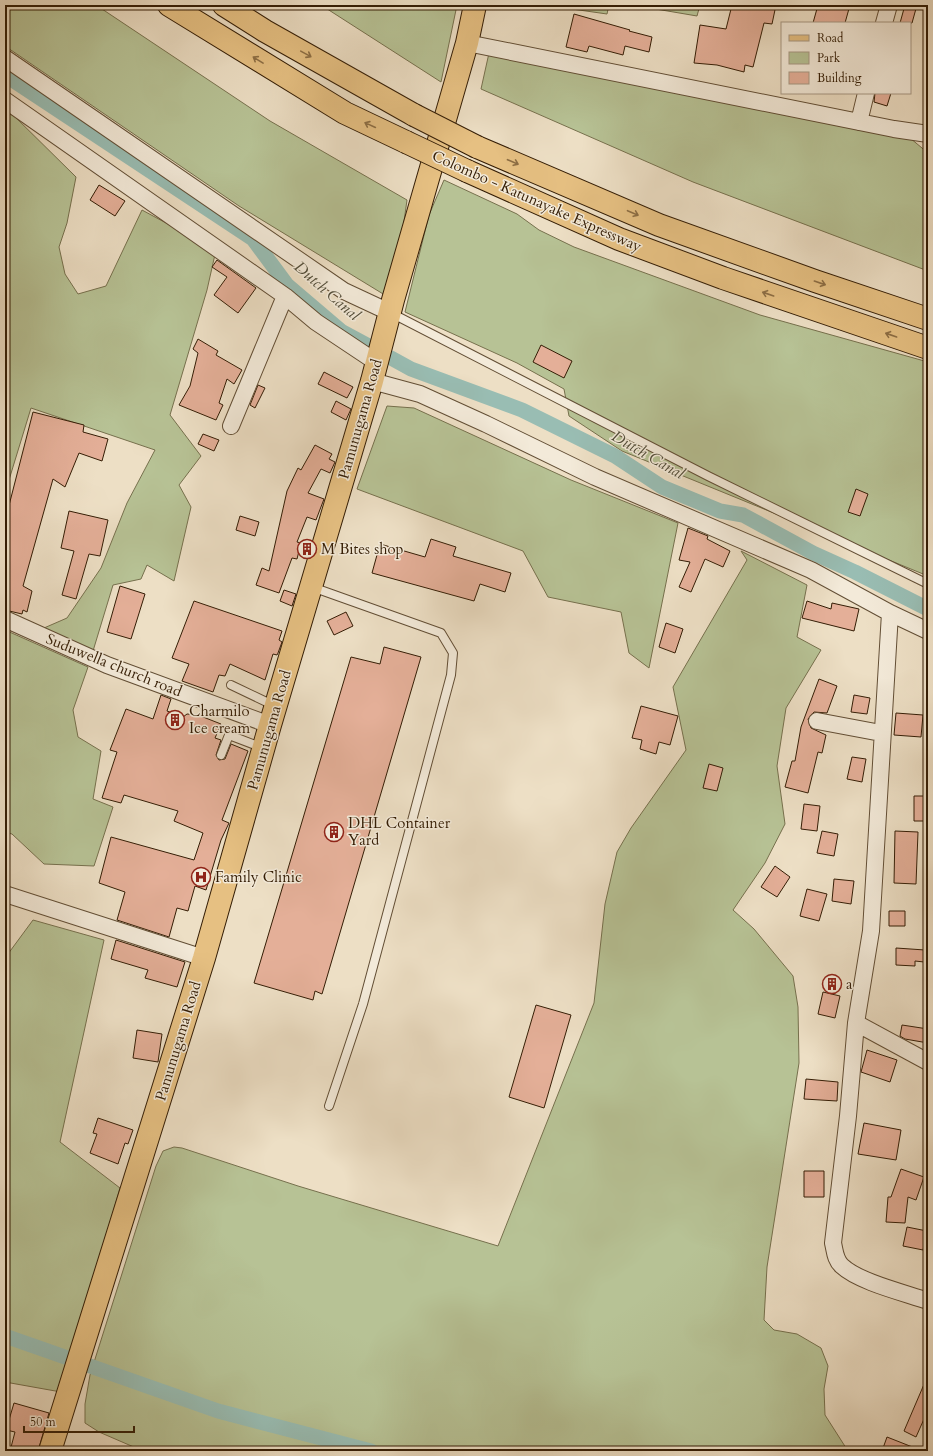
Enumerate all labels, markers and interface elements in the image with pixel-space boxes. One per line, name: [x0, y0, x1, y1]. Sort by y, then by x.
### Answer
legend: [781, 22, 911, 94]
text: Road: [817, 30, 844, 46]
one-way arrow: [300, 50, 312, 58]
text: Park: [817, 50, 841, 66]
one-way arrow: [252, 55, 264, 63]
text: Building: [817, 70, 862, 86]
one-way arrow: [365, 121, 377, 128]
street label: Colombo - Katunayake Expressway: [429, 146, 645, 256]
one-way arrow: [507, 159, 519, 167]
one-way arrow: [626, 210, 638, 217]
water label: Dutch Canal: [289, 256, 365, 326]
one-way arrow: [813, 280, 826, 287]
one-way arrow: [762, 289, 774, 297]
one-way arrow: [885, 331, 897, 339]
street label: Pamunugama Road: [333, 357, 387, 481]
water label: Dutch Canal: [607, 425, 689, 485]
building icon: M Bites shop: [296, 538, 318, 560]
place label: M Bites shop: [321, 539, 404, 559]
street label: Suduwella church road: [43, 629, 185, 701]
street label: Pamunugama Road: [242, 668, 296, 792]
place label: Charmilo Ice cream: [189, 701, 250, 738]
building icon: Charmilo Ice cream: [164, 709, 186, 731]
place label: DHL Container Yard: [348, 813, 451, 850]
building icon: DHL Container Yard: [323, 821, 345, 843]
hospital icon: Family Clinic: [190, 866, 212, 888]
place label: Family Clinic: [215, 867, 302, 887]
building icon: a: [821, 973, 843, 995]
place label: a: [846, 974, 853, 994]
street label: Pamunugama Road: [150, 979, 206, 1103]
scale bar: [24, 1408, 134, 1434]
text: 50 m: [30, 1414, 57, 1430]

